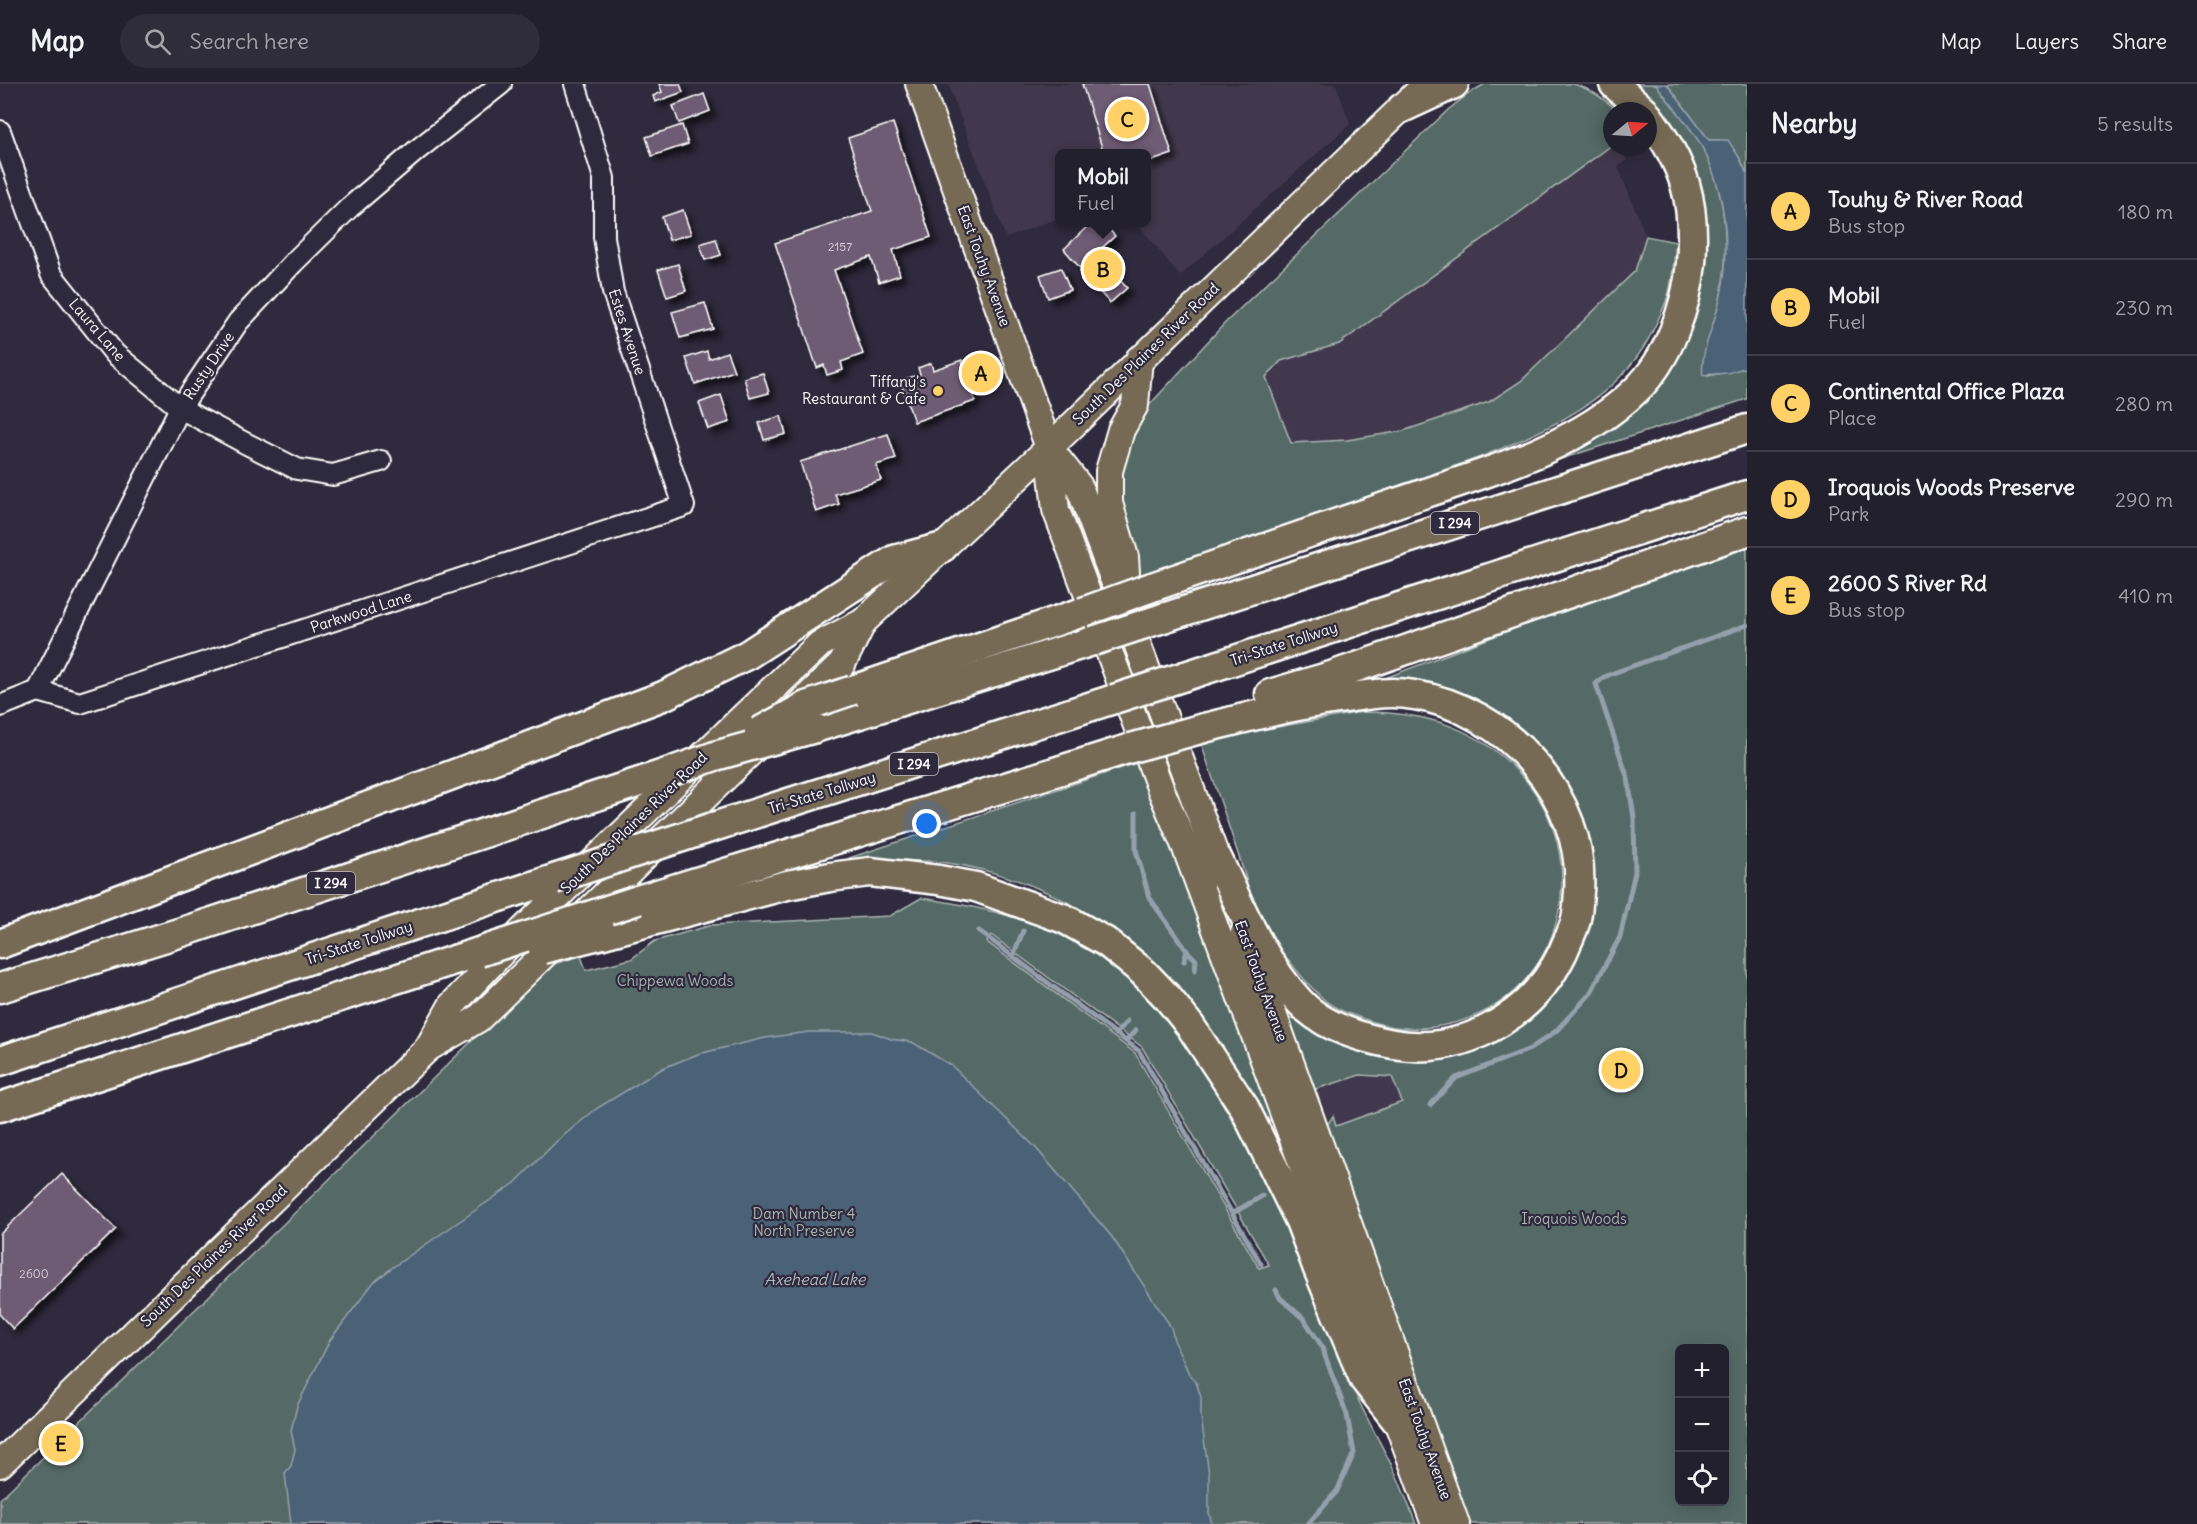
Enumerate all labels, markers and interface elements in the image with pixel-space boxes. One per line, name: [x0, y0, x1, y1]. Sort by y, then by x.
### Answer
search box: [120, 14, 540, 68]
text: Map: [30, 23, 84, 59]
icon: search: [141, 25, 174, 58]
text: Search here: [189, 27, 309, 55]
text: Map: [1941, 28, 1981, 55]
text: Layers: [2014, 28, 2079, 55]
text: Share: [2112, 28, 2167, 55]
pin: C: [1108, 96, 1146, 141]
north arrow: [1603, 102, 1657, 156]
text: Nearby: [1771, 107, 1857, 140]
text: 5 results: [2097, 111, 2173, 136]
popup: [1055, 149, 1151, 227]
text: Mobil: [1077, 162, 1129, 190]
text: Touhy & River Road: [1828, 185, 2023, 213]
text: Fuel: [1077, 190, 1114, 215]
text: A: [1784, 199, 1797, 224]
text: 180 m: [2118, 199, 2173, 224]
street label: East Touhy Avenue: [954, 203, 1015, 329]
text: Bus stop: [1828, 213, 1905, 238]
house number: 2157: [828, 239, 852, 254]
pin: B: [1084, 246, 1122, 291]
street label: South Des Plaines River Road: [1068, 278, 1223, 429]
text: Mobil: [1828, 281, 1880, 309]
street label: Estes Avenue: [605, 286, 650, 377]
street label: Laura Lane: [65, 294, 130, 365]
text: B: [1784, 295, 1797, 320]
text: 230 m: [2115, 295, 2173, 320]
text: Fuel: [1828, 309, 1865, 334]
street label: Rusty Drive: [179, 328, 238, 403]
pin: A: [962, 350, 1000, 396]
place label: Tiffany's Restaurant & Cafe: [802, 372, 926, 408]
text: Continental Office Plaza: [1828, 377, 2065, 405]
marker: Tiffany's Restaurant & Cafe: [931, 384, 945, 398]
text: C: [1784, 391, 1797, 416]
text: 280 m: [2115, 391, 2173, 416]
text: Place: [1828, 405, 1876, 430]
text: Iroquois Woods Preserve: [1828, 473, 2075, 501]
text: D: [1783, 487, 1798, 512]
text: 290 m: [2115, 487, 2173, 512]
text: Park: [1828, 501, 1869, 526]
road number: I 294: [1431, 512, 1479, 534]
text: 2600 S River Rd: [1828, 569, 1987, 597]
text: E: [1785, 583, 1796, 608]
text: 410 m: [2118, 583, 2173, 608]
street label: Parkwood Lane: [308, 586, 414, 637]
text: Bus stop: [1828, 597, 1905, 622]
street label: Tri-State Tollway: [1228, 617, 1340, 670]
street label: South Des Plaines River Road: [556, 747, 711, 898]
road number: I 294: [890, 753, 938, 775]
street label: Tri-State Tollway: [766, 767, 878, 818]
your location: [912, 809, 941, 838]
road number: I 294: [307, 872, 355, 894]
street label: Tri-State Tollway: [303, 916, 415, 969]
street label: East Touhy Avenue: [1231, 918, 1292, 1044]
park label: Chippewa Woods: [617, 971, 733, 990]
pin: D: [1602, 1048, 1640, 1092]
street label: South Des Plaines River Road: [136, 1180, 291, 1331]
park label: Dam Number 4 North Preserve: [753, 1204, 856, 1240]
park label: Iroquois Woods: [1521, 1209, 1627, 1228]
house number: 2600: [19, 1266, 49, 1281]
water label: Axehead Lake: [765, 1269, 867, 1289]
map controls: [1675, 1344, 1729, 1506]
button: +: [1675, 1344, 1729, 1398]
street label: East Touhy Avenue: [1395, 1376, 1456, 1502]
button: −: [1675, 1398, 1729, 1452]
pin: E: [42, 1420, 80, 1466]
button: locate: [1675, 1452, 1729, 1506]

